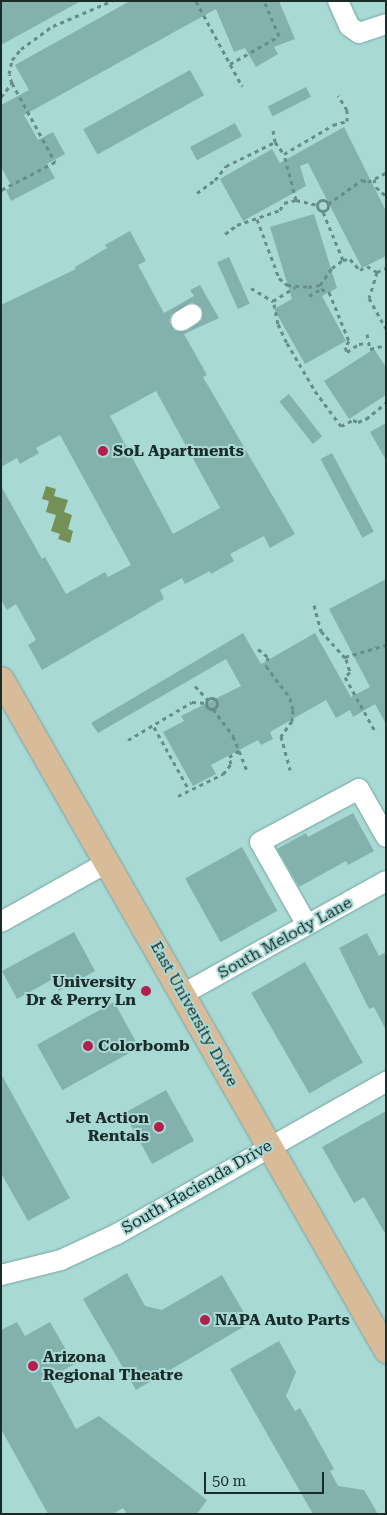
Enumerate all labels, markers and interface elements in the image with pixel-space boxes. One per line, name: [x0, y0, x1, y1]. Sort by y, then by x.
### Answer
place label: SoL Apartments: [113, 441, 244, 461]
marker: SoL Apartments: [97, 445, 109, 457]
street label: South Melody Lane: [215, 893, 355, 983]
street label: East University Drive: [146, 938, 242, 1090]
place label: University Dr & Perry Ln: [26, 972, 136, 1010]
marker: University Dr & Perry Ln: [140, 985, 152, 997]
place label: Colorbomb: [98, 1036, 190, 1056]
marker: Colorbomb: [82, 1040, 94, 1052]
place label: Jet Action Rentals: [66, 1108, 149, 1146]
marker: Jet Action Rentals: [153, 1121, 165, 1133]
street label: South Hacienda Drive: [119, 1136, 275, 1238]
place label: NAPA Auto Parts: [215, 1310, 350, 1330]
marker: NAPA Auto Parts: [199, 1314, 211, 1326]
place label: Arizona Regional Theatre: [43, 1347, 183, 1385]
marker: Arizona Regional Theatre: [27, 1360, 39, 1372]
scale bar: [207, 1462, 327, 1494]
text: 50 m: [212, 1472, 246, 1490]

